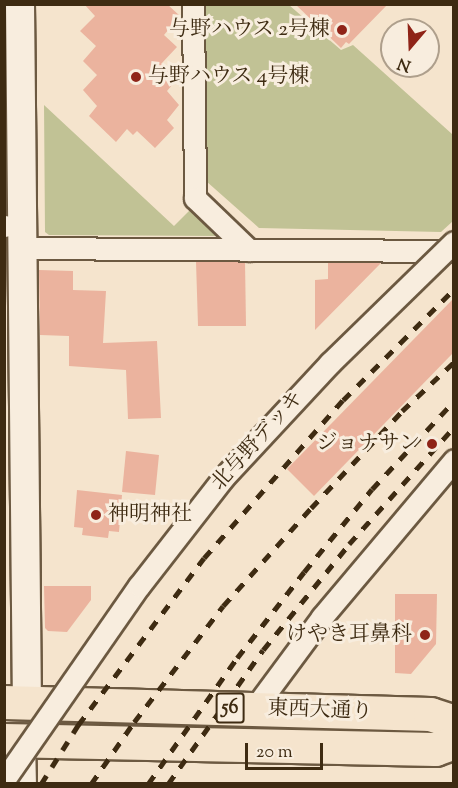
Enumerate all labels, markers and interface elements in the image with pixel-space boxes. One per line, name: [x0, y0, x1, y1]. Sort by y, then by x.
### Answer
place label: 与野ハウス 2号棟: [169, 17, 330, 43]
north arrow: [380, 18, 440, 78]
marker: 与野ハウス 2号棟: [335, 23, 349, 37]
text: N: [395, 51, 414, 77]
place label: 与野ハウス 4号棟: [148, 64, 310, 90]
marker: 与野ハウス 4号棟: [129, 70, 143, 84]
street label: 北与野デッキ: [206, 386, 310, 496]
place label: ジョナサン: [315, 431, 420, 457]
marker: ジョナサン: [425, 437, 439, 451]
place label: 神明神社: [108, 502, 192, 528]
marker: 神明神社: [89, 508, 103, 522]
place label: けやき耳鼻科: [286, 622, 412, 648]
marker: けやき耳鼻科: [416, 626, 434, 644]
road number: 56: [215, 691, 245, 725]
street label: 東西大通り: [267, 697, 373, 725]
scale bar: [248, 731, 326, 769]
text: 20 m: [256, 740, 293, 766]

